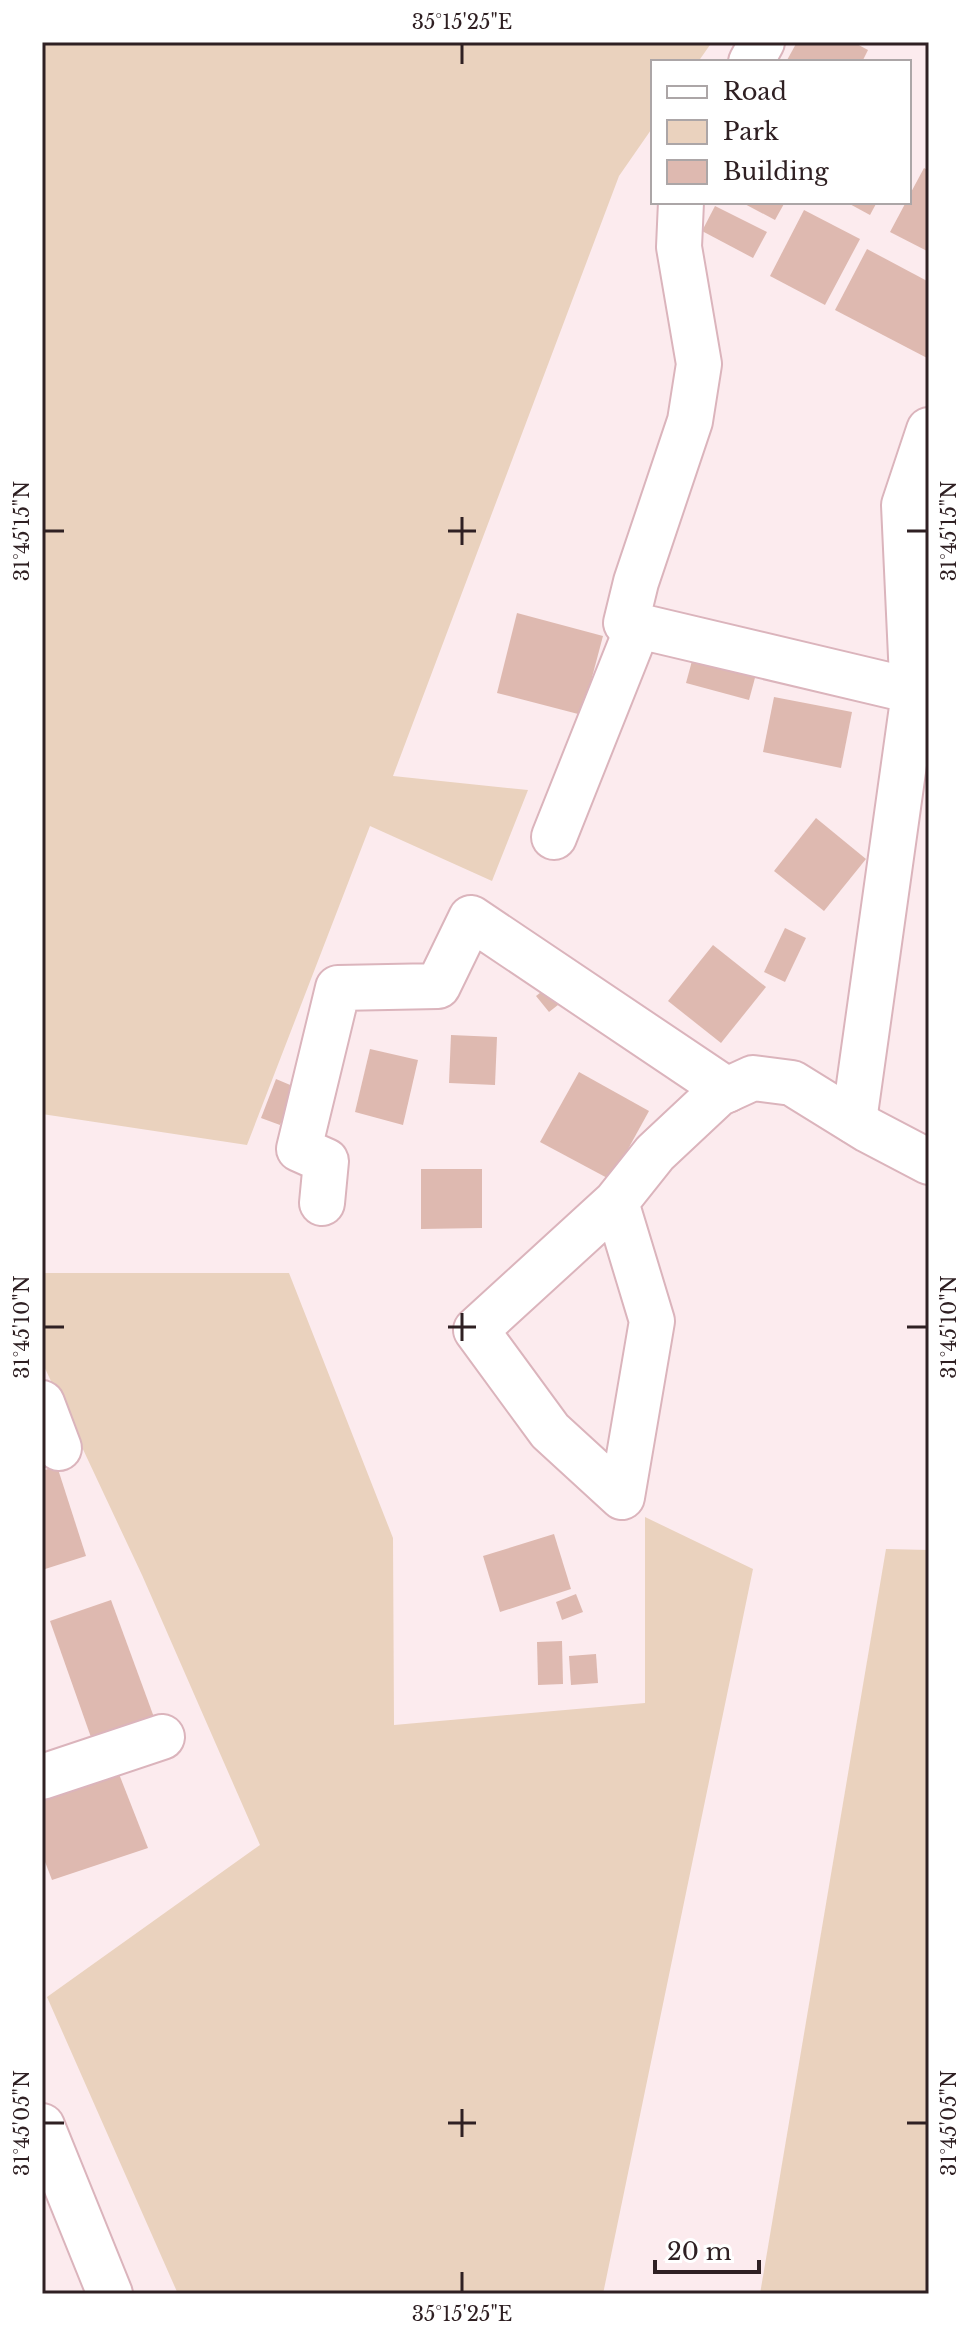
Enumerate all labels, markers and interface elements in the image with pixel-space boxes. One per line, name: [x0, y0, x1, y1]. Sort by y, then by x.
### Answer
text: 35°15'25"E: [412, 10, 512, 34]
legend: [651, 60, 911, 204]
text: Road: [723, 77, 787, 106]
text: Park: [723, 117, 779, 146]
text: Building: [723, 157, 829, 186]
text: 31°45'15"N: [10, 481, 34, 581]
text: 31°45'15"N: [937, 481, 961, 581]
text: 31°45'10"N: [10, 1275, 34, 1379]
text: 31°45'10"N: [937, 1275, 961, 1379]
text: 31°45'05"N: [10, 2070, 34, 2176]
text: 31°45'05"N: [937, 2070, 961, 2176]
scale bar: [655, 2224, 759, 2274]
text: 20 m: [667, 2237, 732, 2266]
text: 35°15'25"E: [412, 2302, 512, 2326]

